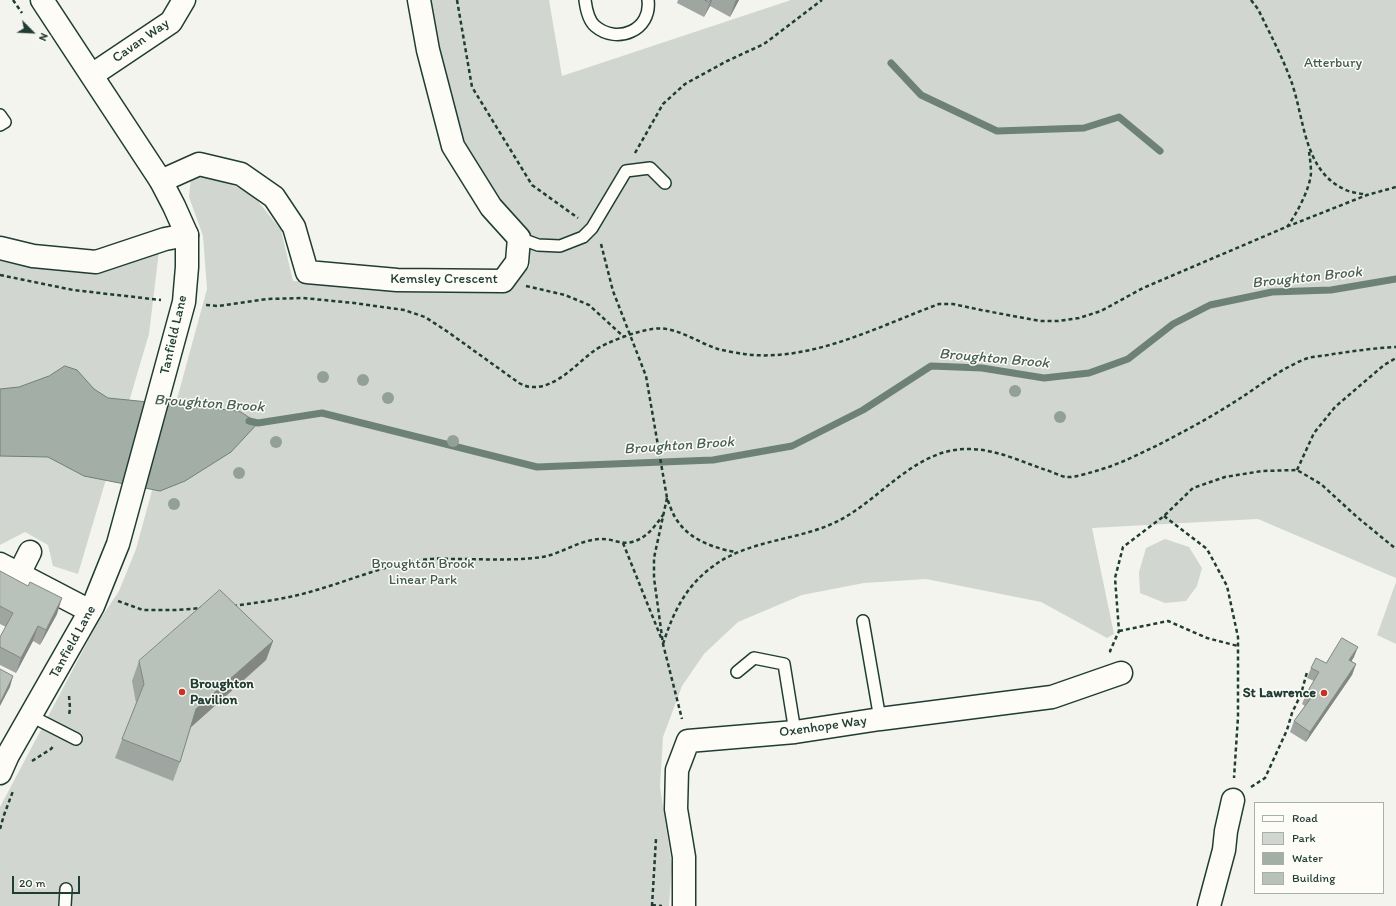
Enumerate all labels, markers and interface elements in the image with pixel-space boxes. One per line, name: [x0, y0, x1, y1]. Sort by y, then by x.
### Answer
north arrow: [12, 12, 52, 52]
street label: Cavan Way: [109, 15, 173, 67]
text: N: [36, 31, 51, 43]
park label: Atterbury: [1304, 55, 1362, 71]
water label: Broughton Brook: [1251, 263, 1363, 293]
street label: Kemsley Crescent: [390, 271, 498, 287]
street label: Tanfield Lane: [157, 294, 191, 376]
water label: Broughton Brook: [938, 345, 1050, 373]
water label: Broughton Brook: [153, 391, 265, 417]
water label: Broughton Brook: [623, 433, 735, 459]
park label: Broughton Brook Linear Park: [372, 556, 474, 588]
street label: Tanfield Lane: [46, 603, 100, 681]
place label: Broughton Pavilion: [190, 676, 254, 708]
place label: St Lawrence: [1243, 685, 1316, 701]
marker: Broughton Pavilion: [177, 687, 187, 697]
marker: St Lawrence: [1319, 688, 1329, 698]
street label: Oxenhope Way: [778, 713, 868, 741]
legend: [1254, 802, 1384, 894]
text: Road: [1292, 811, 1318, 825]
text: Park: [1292, 831, 1316, 845]
text: Water: [1292, 851, 1323, 865]
scale bar: [14, 868, 82, 894]
text: Building: [1292, 871, 1335, 885]
text: 20 m: [19, 876, 46, 890]

